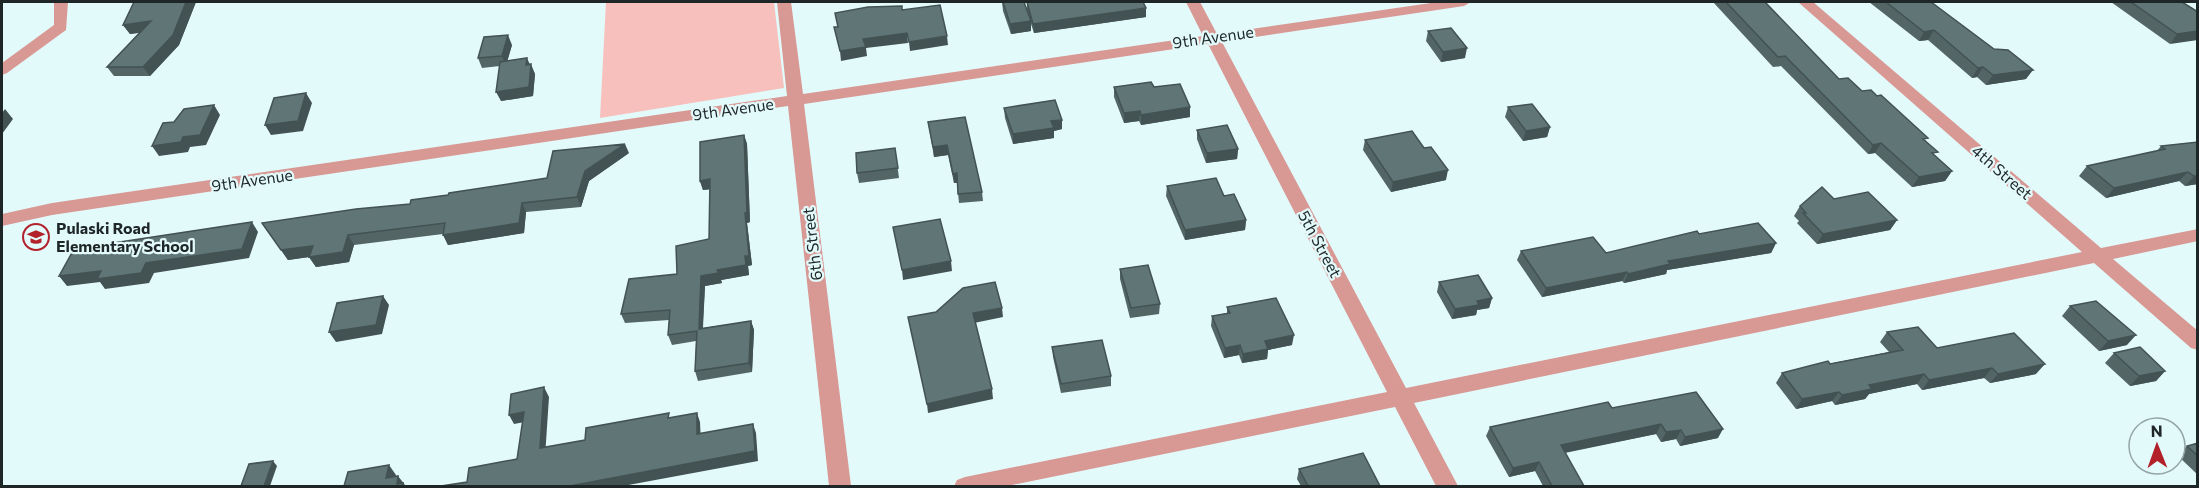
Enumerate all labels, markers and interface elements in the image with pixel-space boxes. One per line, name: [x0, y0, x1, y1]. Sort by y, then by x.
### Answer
street label: 9th Avenue: [1171, 21, 1255, 52]
street label: 9th Avenue: [691, 93, 775, 124]
street label: 4th Street: [1968, 140, 2037, 203]
street label: 9th Avenue: [210, 164, 294, 195]
street label: 6th Street: [798, 206, 825, 282]
street label: 5th Street: [1295, 207, 1346, 281]
place label: Pulaski Road Elementary School: [56, 218, 194, 255]
school or university icon: Pulaski Road Elementary School: [21, 222, 51, 252]
north arrow: [2127, 416, 2187, 476]
text: N: [2151, 421, 2163, 440]

